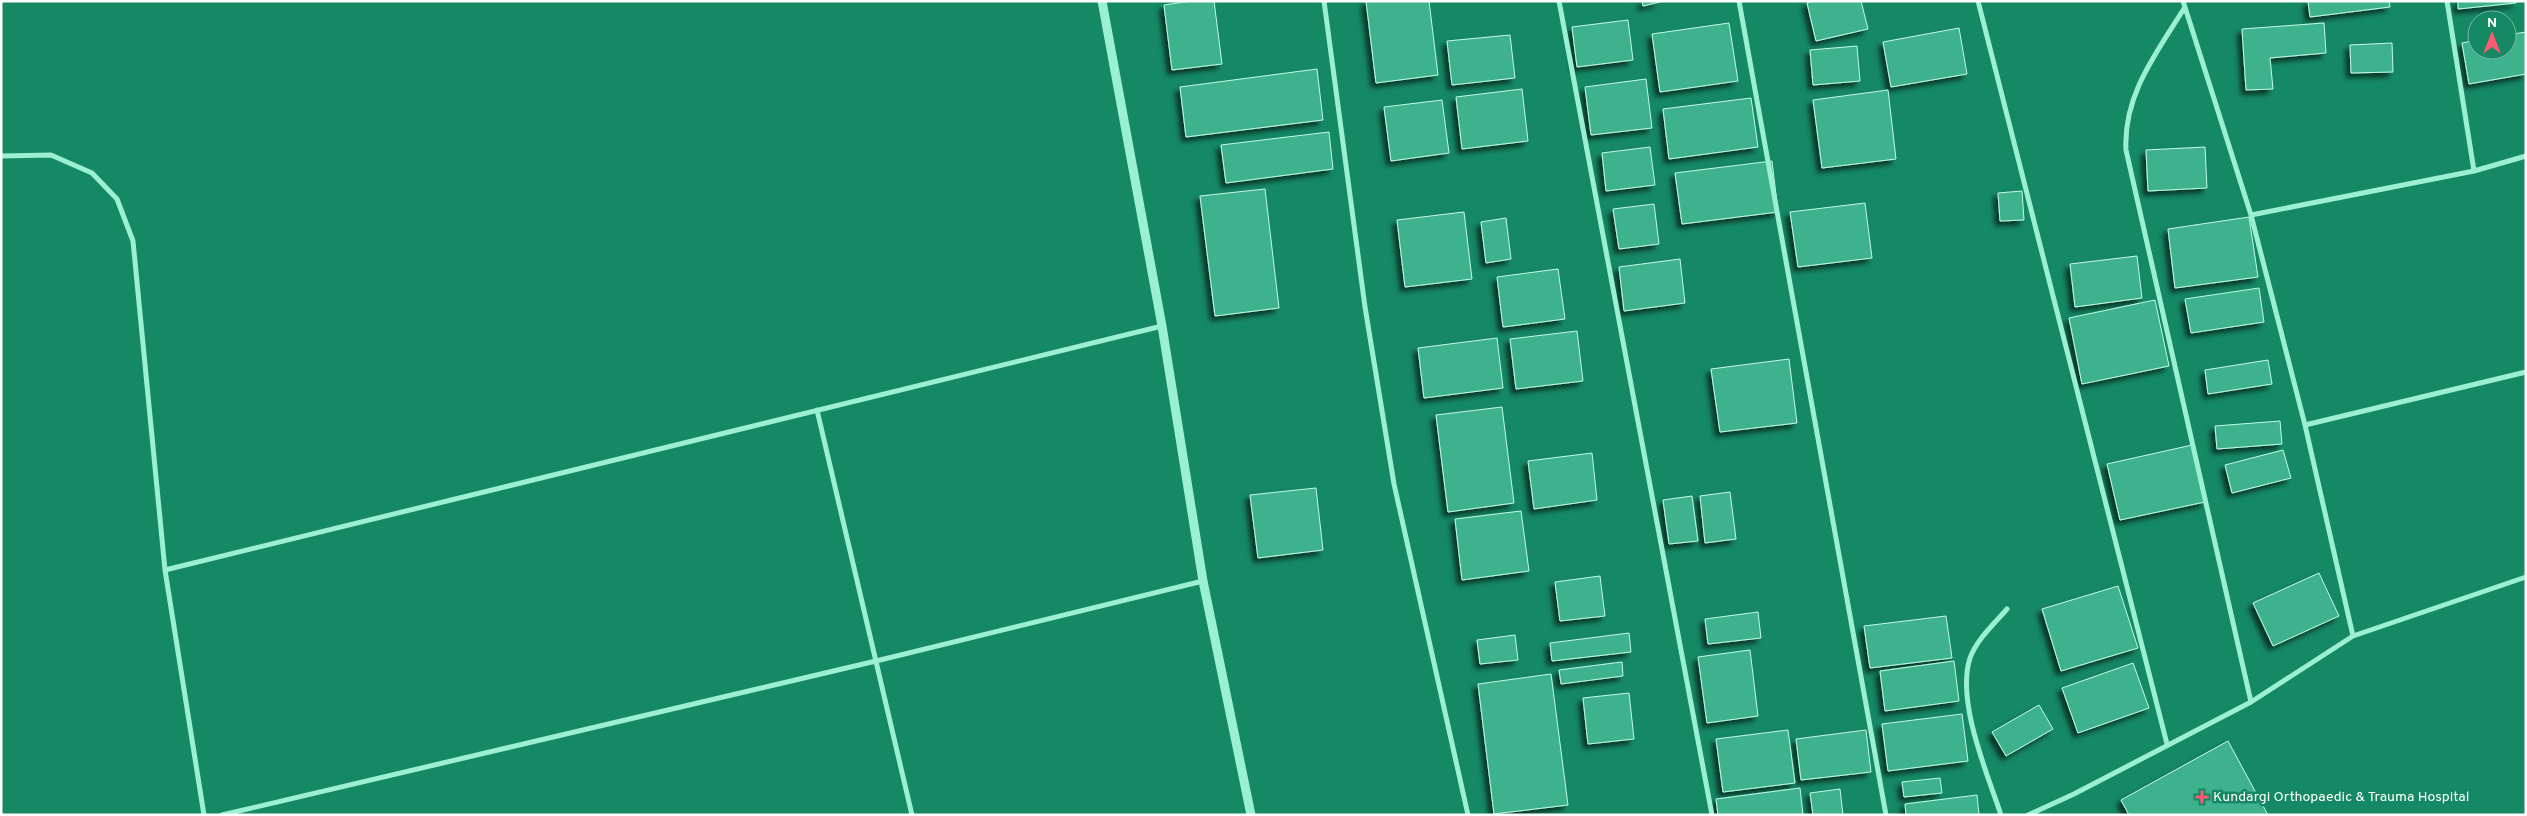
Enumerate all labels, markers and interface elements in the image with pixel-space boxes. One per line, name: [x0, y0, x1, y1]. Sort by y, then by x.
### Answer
north arrow: [2467, 10, 2517, 60]
text: N: [2487, 15, 2497, 32]
place label: Kundargi Orthopaedic & Trauma Hospital: [2213, 789, 2469, 806]
marker: Kundargi Orthopaedic & Trauma Hospital: [2195, 790, 2209, 804]

